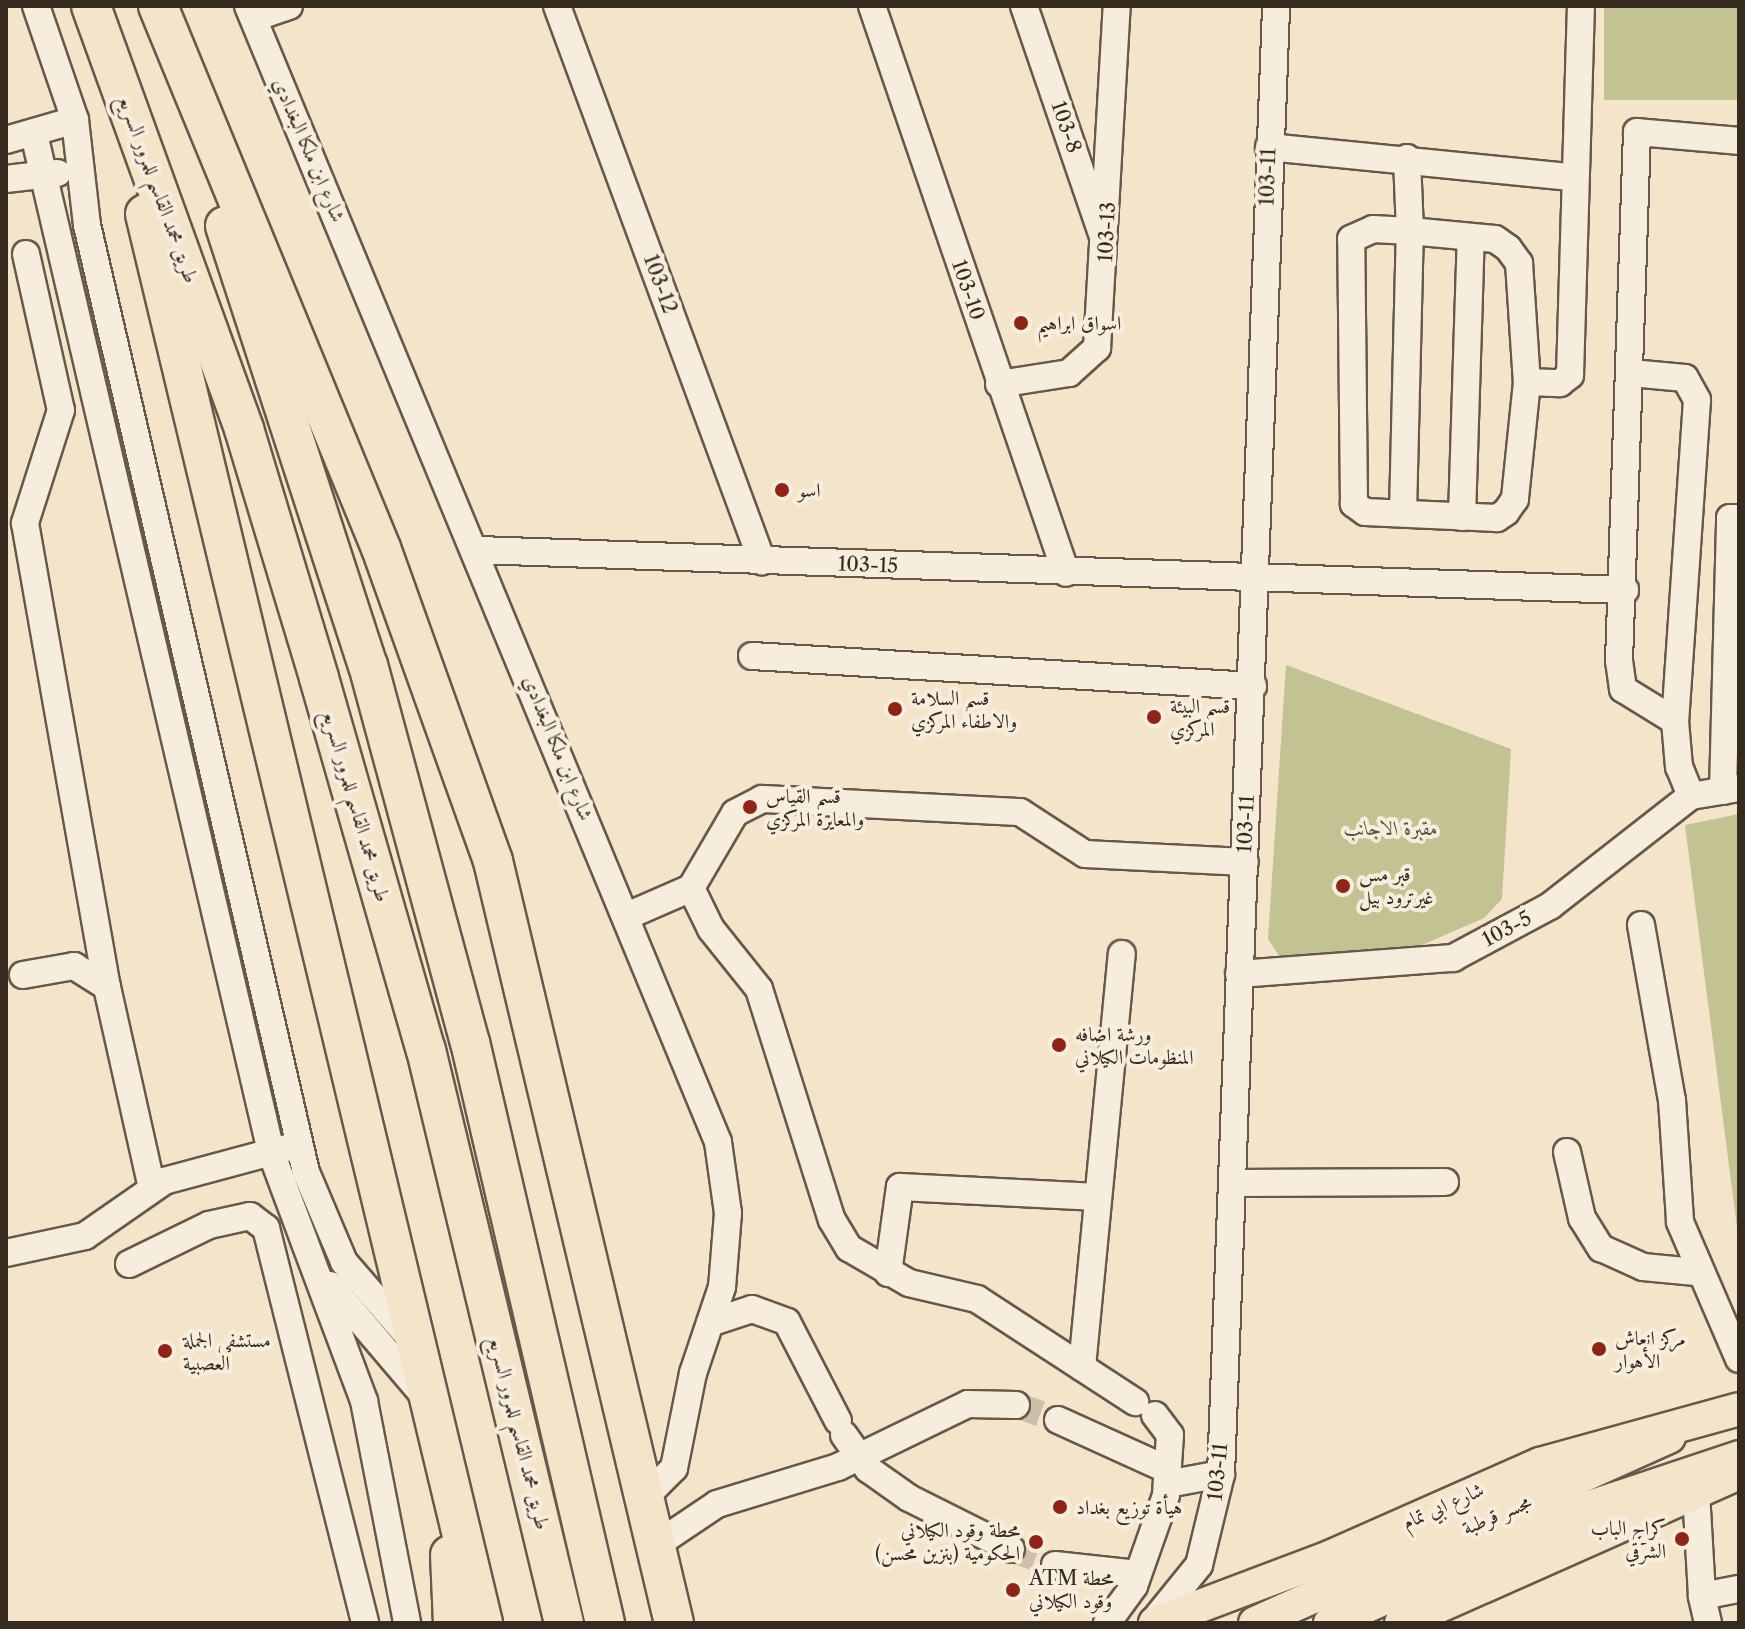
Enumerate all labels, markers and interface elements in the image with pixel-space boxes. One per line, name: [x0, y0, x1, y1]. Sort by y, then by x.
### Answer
street label: شارع ابن ملكا البغدادي: [268, 74, 350, 226]
street label: طريق محمد القاسم للمرور السريع: [113, 92, 203, 286]
street label: 103-8: [1046, 98, 1086, 156]
street label: 103-11: [1255, 148, 1281, 206]
street label: 103-13: [1093, 201, 1121, 263]
street label: 103-12: [638, 251, 682, 317]
street label: 103-10: [947, 257, 989, 323]
place label: اسواق ابراهيم: [1037, 311, 1121, 335]
marker: اسواق ابراهيم: [1012, 314, 1030, 332]
place label: اسو: [798, 478, 821, 502]
marker: اسو: [773, 481, 791, 499]
street label: 103-15: [837, 552, 899, 578]
street label: شارع ابن ملكا البغدادي: [518, 672, 598, 824]
place label: قسم السلامة والاطفاء المركزي: [911, 686, 1017, 733]
place label: قسم البيئة المركزي: [1170, 694, 1230, 741]
marker: قسم السلامة والاطفاء المركزي: [886, 700, 904, 718]
street label: طريق محمد القاسم للمرور السريع: [317, 707, 395, 905]
marker: قسم البيئة المركزي: [1145, 708, 1163, 726]
place label: قسم القياس والمعايرة المركزي: [766, 784, 864, 831]
street label: 103-11: [1233, 794, 1259, 854]
marker: قسم القياس والمعايرة المركزي: [741, 798, 759, 816]
park label: مقبرة الاجانب: [1344, 816, 1438, 840]
place label: قبر مس غيرترود بيل: [1359, 862, 1433, 909]
marker: قبر مس غيرترود بيل: [1334, 877, 1352, 895]
street label: 103-5: [1478, 906, 1536, 952]
place label: ورشة اضافه المنظومات الكيلاني: [1075, 1022, 1194, 1069]
marker: ورشة اضافه المنظومات الكيلاني: [1050, 1036, 1068, 1054]
place label: مركز انعاش الأهوار: [1615, 1326, 1686, 1373]
place label: مستشفى الجملة العصبية: [183, 1328, 271, 1375]
street label: طريق محمد القاسم للمرور السريع: [483, 1334, 555, 1532]
marker: مستشفى الجملة العصبية: [154, 1340, 176, 1362]
marker: مركز انعاش الأهوار: [1590, 1340, 1608, 1358]
street label: 103-11: [1203, 1442, 1233, 1502]
street label: شارع ابي تمام: [1398, 1477, 1488, 1535]
street label: مجسر قرطبة: [1459, 1490, 1535, 1540]
place label: هيأة توزيع بغداد: [1076, 1495, 1182, 1519]
marker: هيأة توزيع بغداد: [1051, 1498, 1069, 1516]
place label: كراج الباب الشرقي: [1590, 1516, 1666, 1563]
place label: محطة وقود الكيلاني الحكومية (بنزين محسن): [875, 1518, 1020, 1565]
marker: كراج الباب الشرقي: [1673, 1530, 1691, 1548]
marker: محطة وقود الكيلاني الحكومية (بنزين محسن): [1027, 1533, 1045, 1551]
place label: ATM محطة وقود الكيلاني: [1029, 1566, 1114, 1613]
marker: ATM محطة وقود الكيلاني: [1004, 1581, 1022, 1599]

